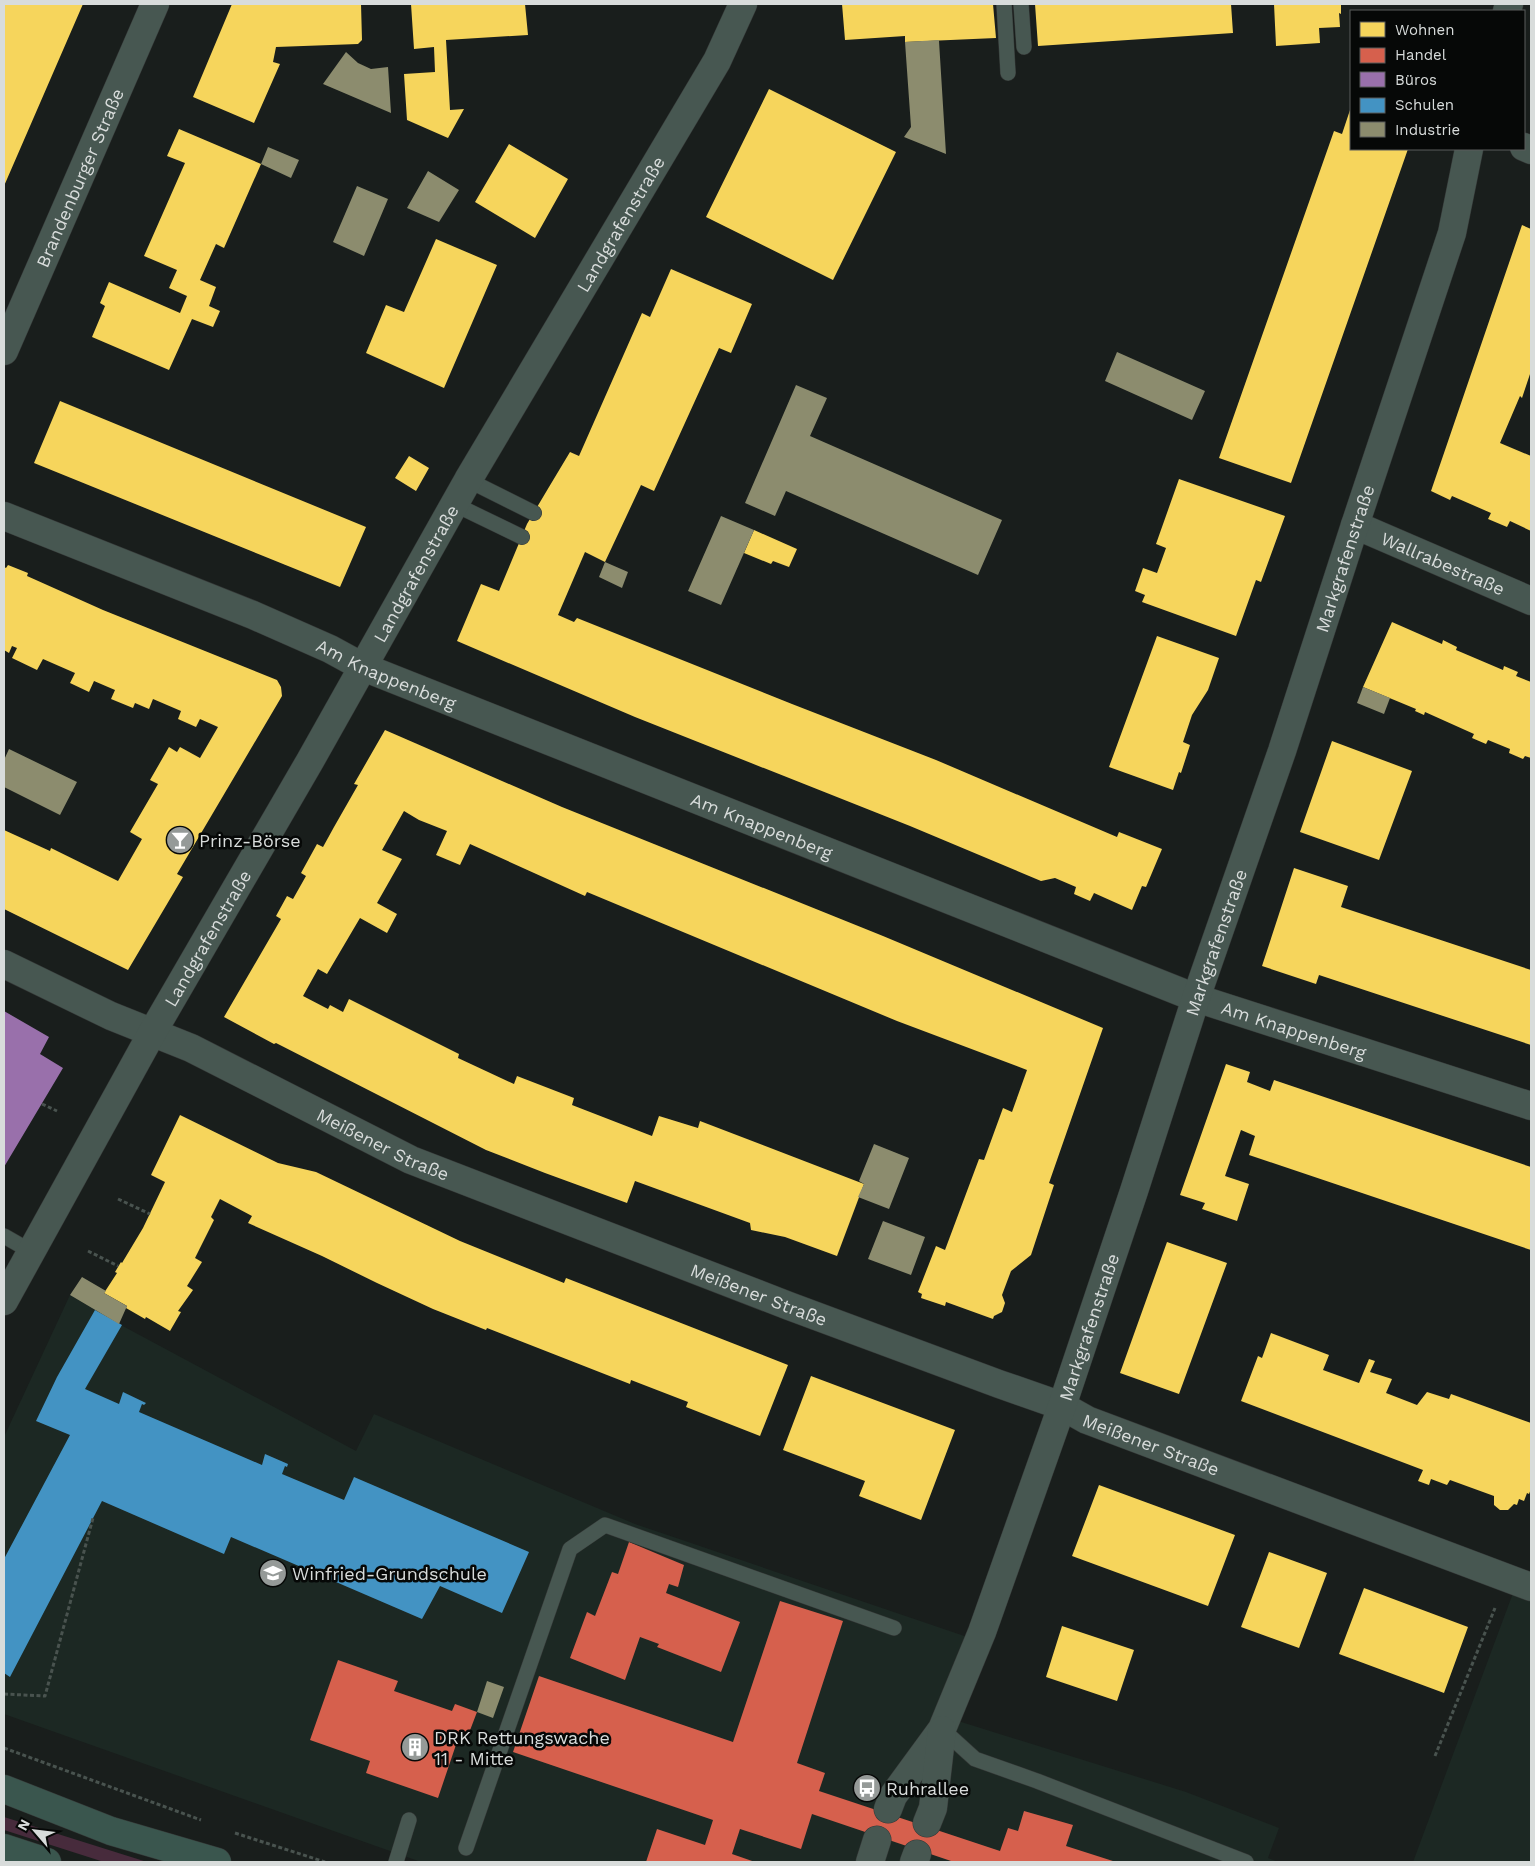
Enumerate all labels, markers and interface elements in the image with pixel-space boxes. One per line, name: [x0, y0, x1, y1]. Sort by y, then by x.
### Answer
legend: [1350, 10, 1525, 150]
text: Wohnen: [1395, 21, 1454, 39]
text: Handel: [1395, 46, 1447, 64]
text: Büros: [1395, 71, 1437, 89]
street label: Brandenburger Straße: [31, 85, 128, 271]
text: Schulen: [1395, 96, 1454, 114]
text: Industrie: [1395, 121, 1460, 139]
street label: Landgrafenstraße: [572, 152, 669, 296]
street label: Markgrafenstraße: [1311, 482, 1378, 635]
street label: Landgrafenstraße: [369, 501, 463, 646]
street label: Wallrabestraße: [1378, 527, 1508, 599]
street label: Am Knappenberg: [313, 634, 460, 714]
street label: Am Knappenberg: [688, 788, 836, 863]
bar icon: Prinz-Börse: [165, 825, 195, 855]
place label: Prinz-Börse: [199, 830, 301, 851]
street label: Landgrafenstraße: [159, 866, 255, 1010]
street label: Markgrafenstraße: [1180, 866, 1251, 1018]
street label: Am Knappenberg: [1219, 996, 1369, 1063]
street label: Meißener Straße: [313, 1103, 452, 1184]
street label: Markgrafenstraße: [1054, 1251, 1123, 1403]
street label: Meißener Straße: [688, 1259, 830, 1330]
street label: Meißener Straße: [1080, 1409, 1222, 1479]
school or university icon: Winfried-Grundschule: [258, 1558, 288, 1588]
place label: Winfried-Grundschule: [292, 1563, 487, 1584]
place label: DRK Rettungswache 11 - Mitte: [434, 1727, 610, 1769]
building icon: DRK Rettungswache 11 - Mitte: [400, 1732, 430, 1762]
bus stop icon: Ruhrallee: [852, 1773, 882, 1803]
place label: Ruhrallee: [886, 1778, 969, 1799]
north arrow: [10, 1806, 60, 1856]
text: N: [14, 1817, 33, 1833]

